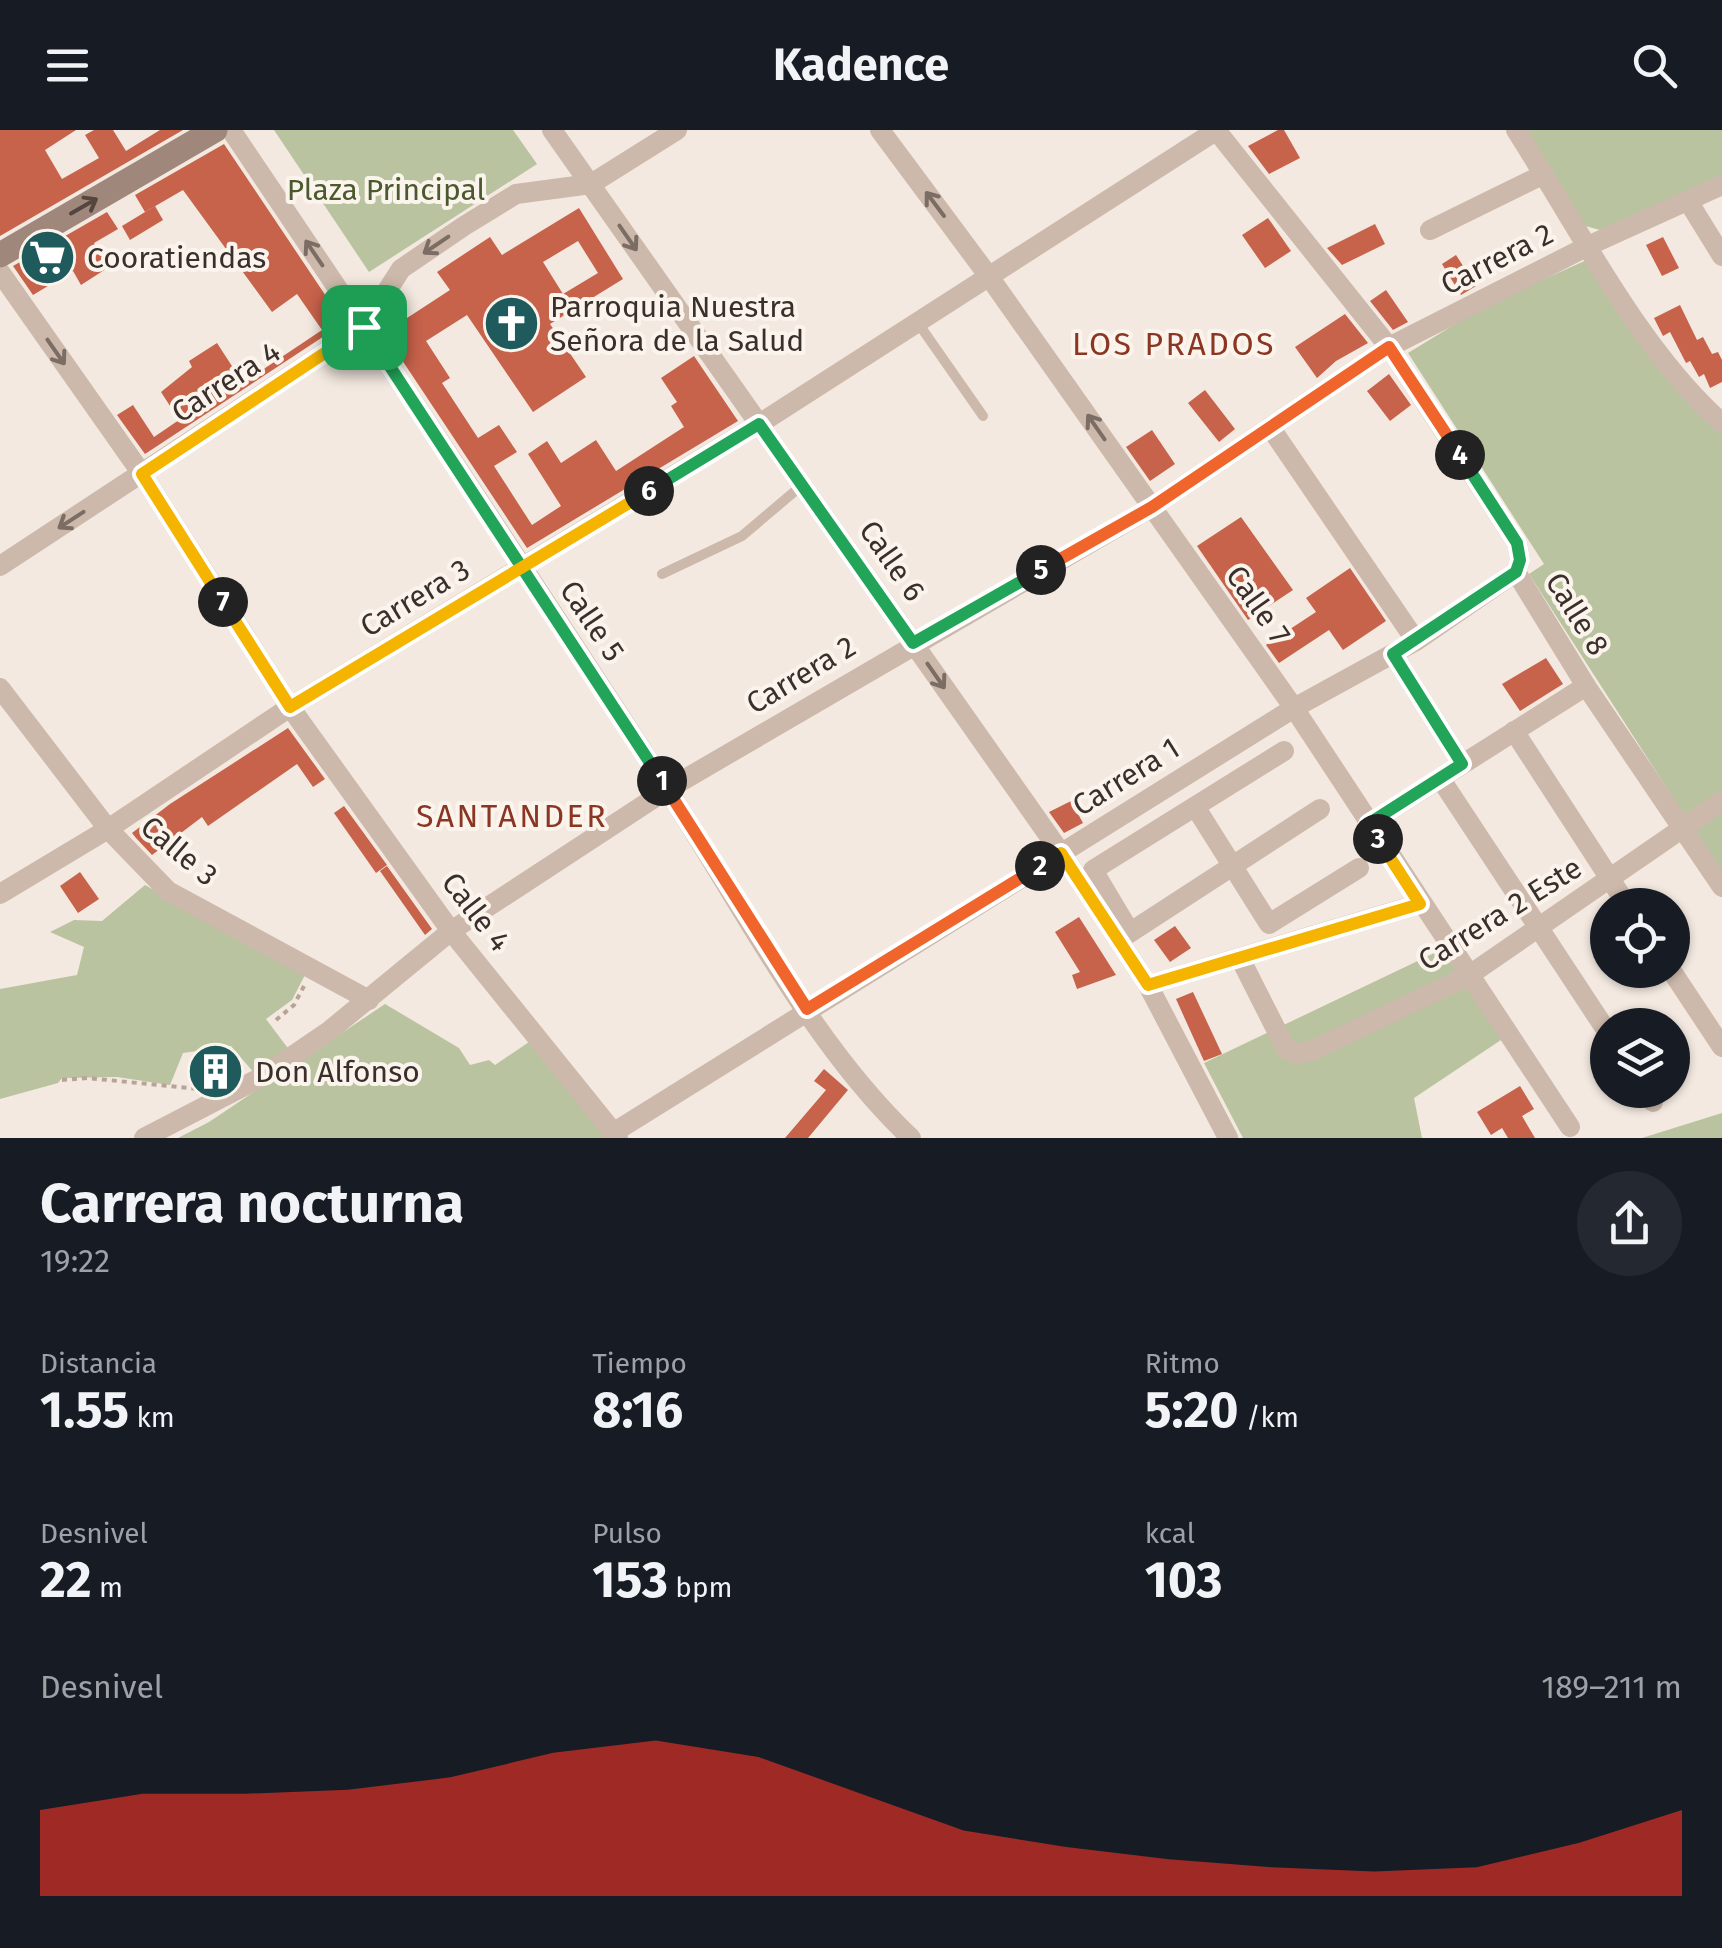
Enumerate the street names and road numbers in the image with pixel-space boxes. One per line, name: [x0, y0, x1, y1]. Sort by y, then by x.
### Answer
street label: Carrera 2: [1435, 215, 1559, 303]
street label: Carrera 4: [165, 334, 287, 430]
street label: Calle 6: [851, 514, 933, 608]
street label: Carrera 3: [354, 551, 476, 645]
street label: Calle 7: [1218, 559, 1298, 651]
street label: Calle 8: [1538, 566, 1616, 662]
street label: Calle 5: [552, 574, 632, 668]
street label: Carrera 2: [740, 628, 862, 722]
street label: Carrera 1: [1066, 730, 1186, 824]
street label: Calle 3: [133, 809, 225, 893]
street label: Carrera 2 Este: [1412, 850, 1588, 978]
street label: Calle 4: [434, 865, 518, 959]

